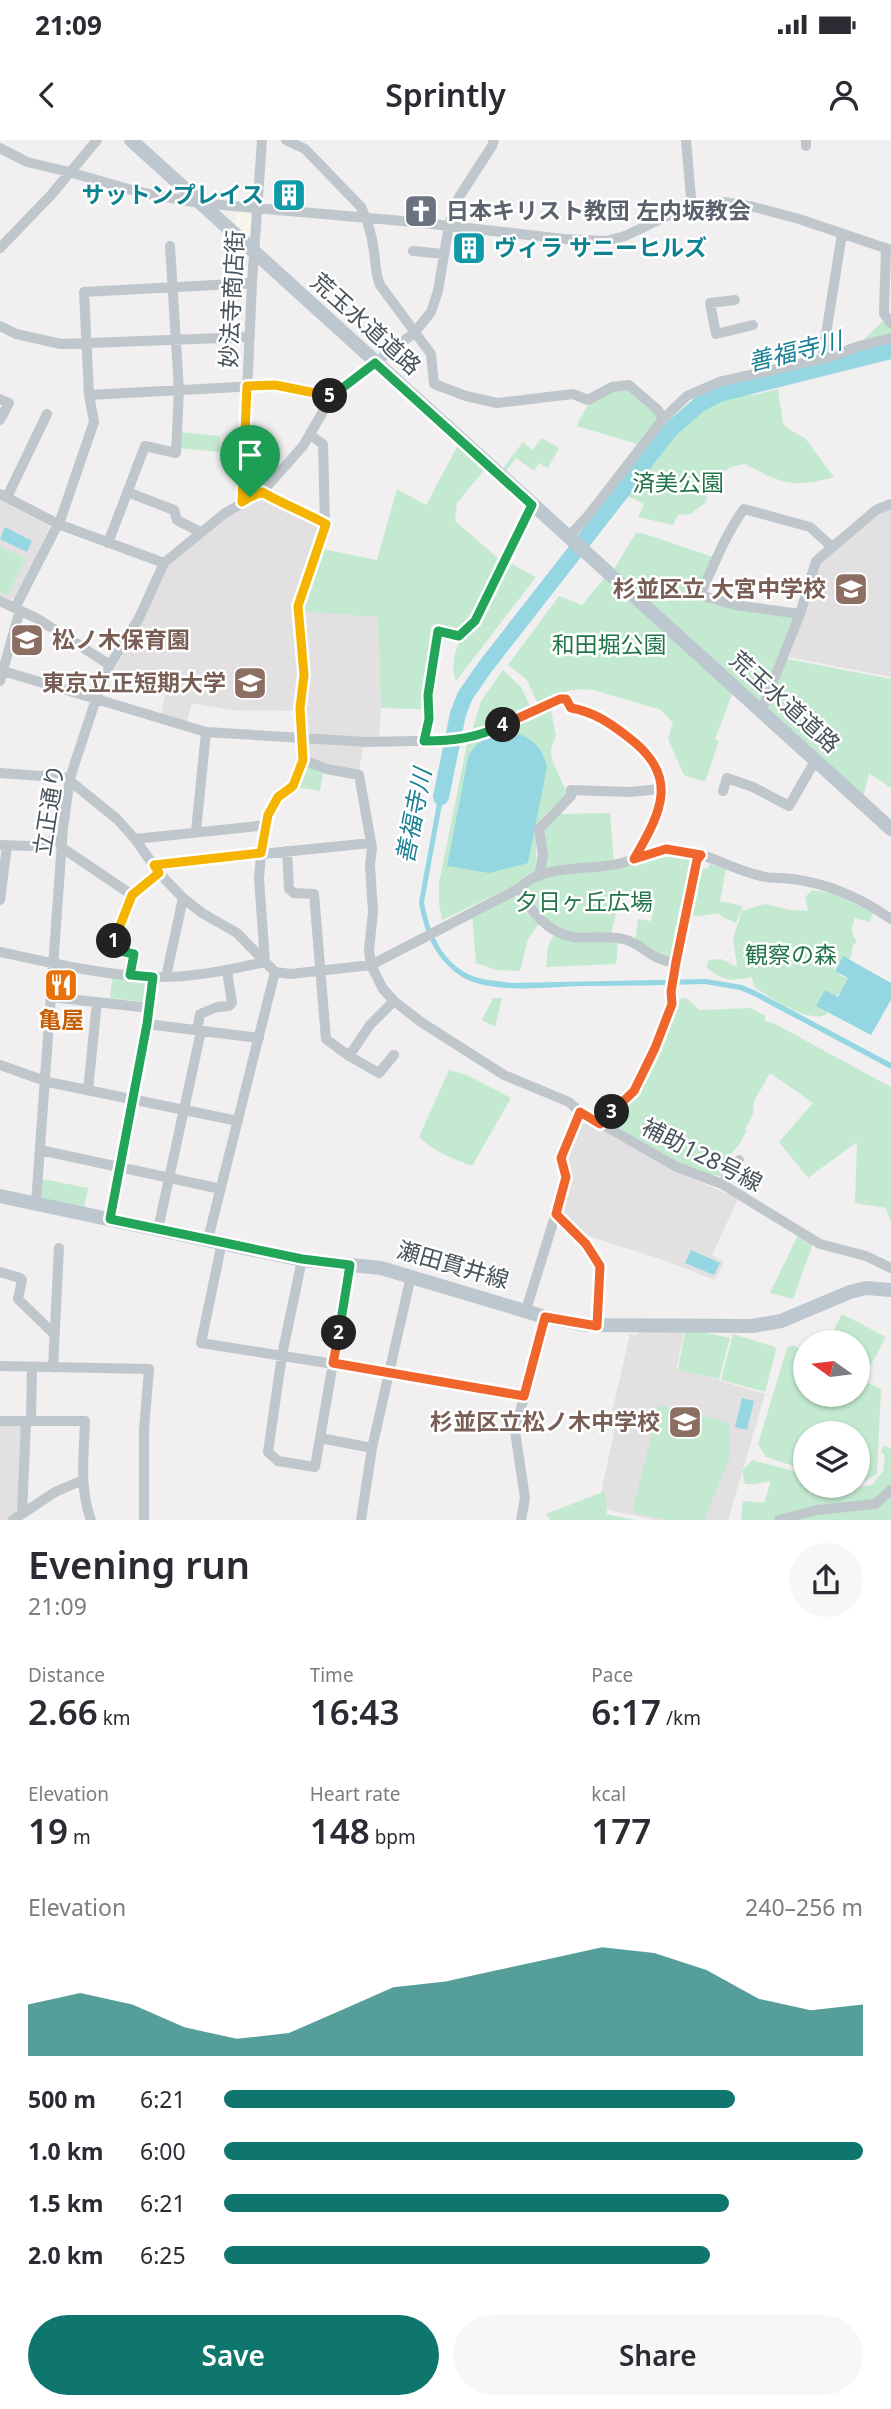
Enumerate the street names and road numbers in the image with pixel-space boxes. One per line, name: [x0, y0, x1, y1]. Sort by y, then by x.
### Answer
street label: 妙法寺商店街: [211, 229, 251, 369]
street label: 荒玉水道道路: [305, 265, 429, 381]
street label: 荒玉水道道路: [724, 643, 848, 759]
street label: 立正通り: [25, 762, 71, 858]
street label: 補助128号線: [637, 1110, 768, 1198]
street label: 瀬田貫井線: [394, 1233, 513, 1295]

